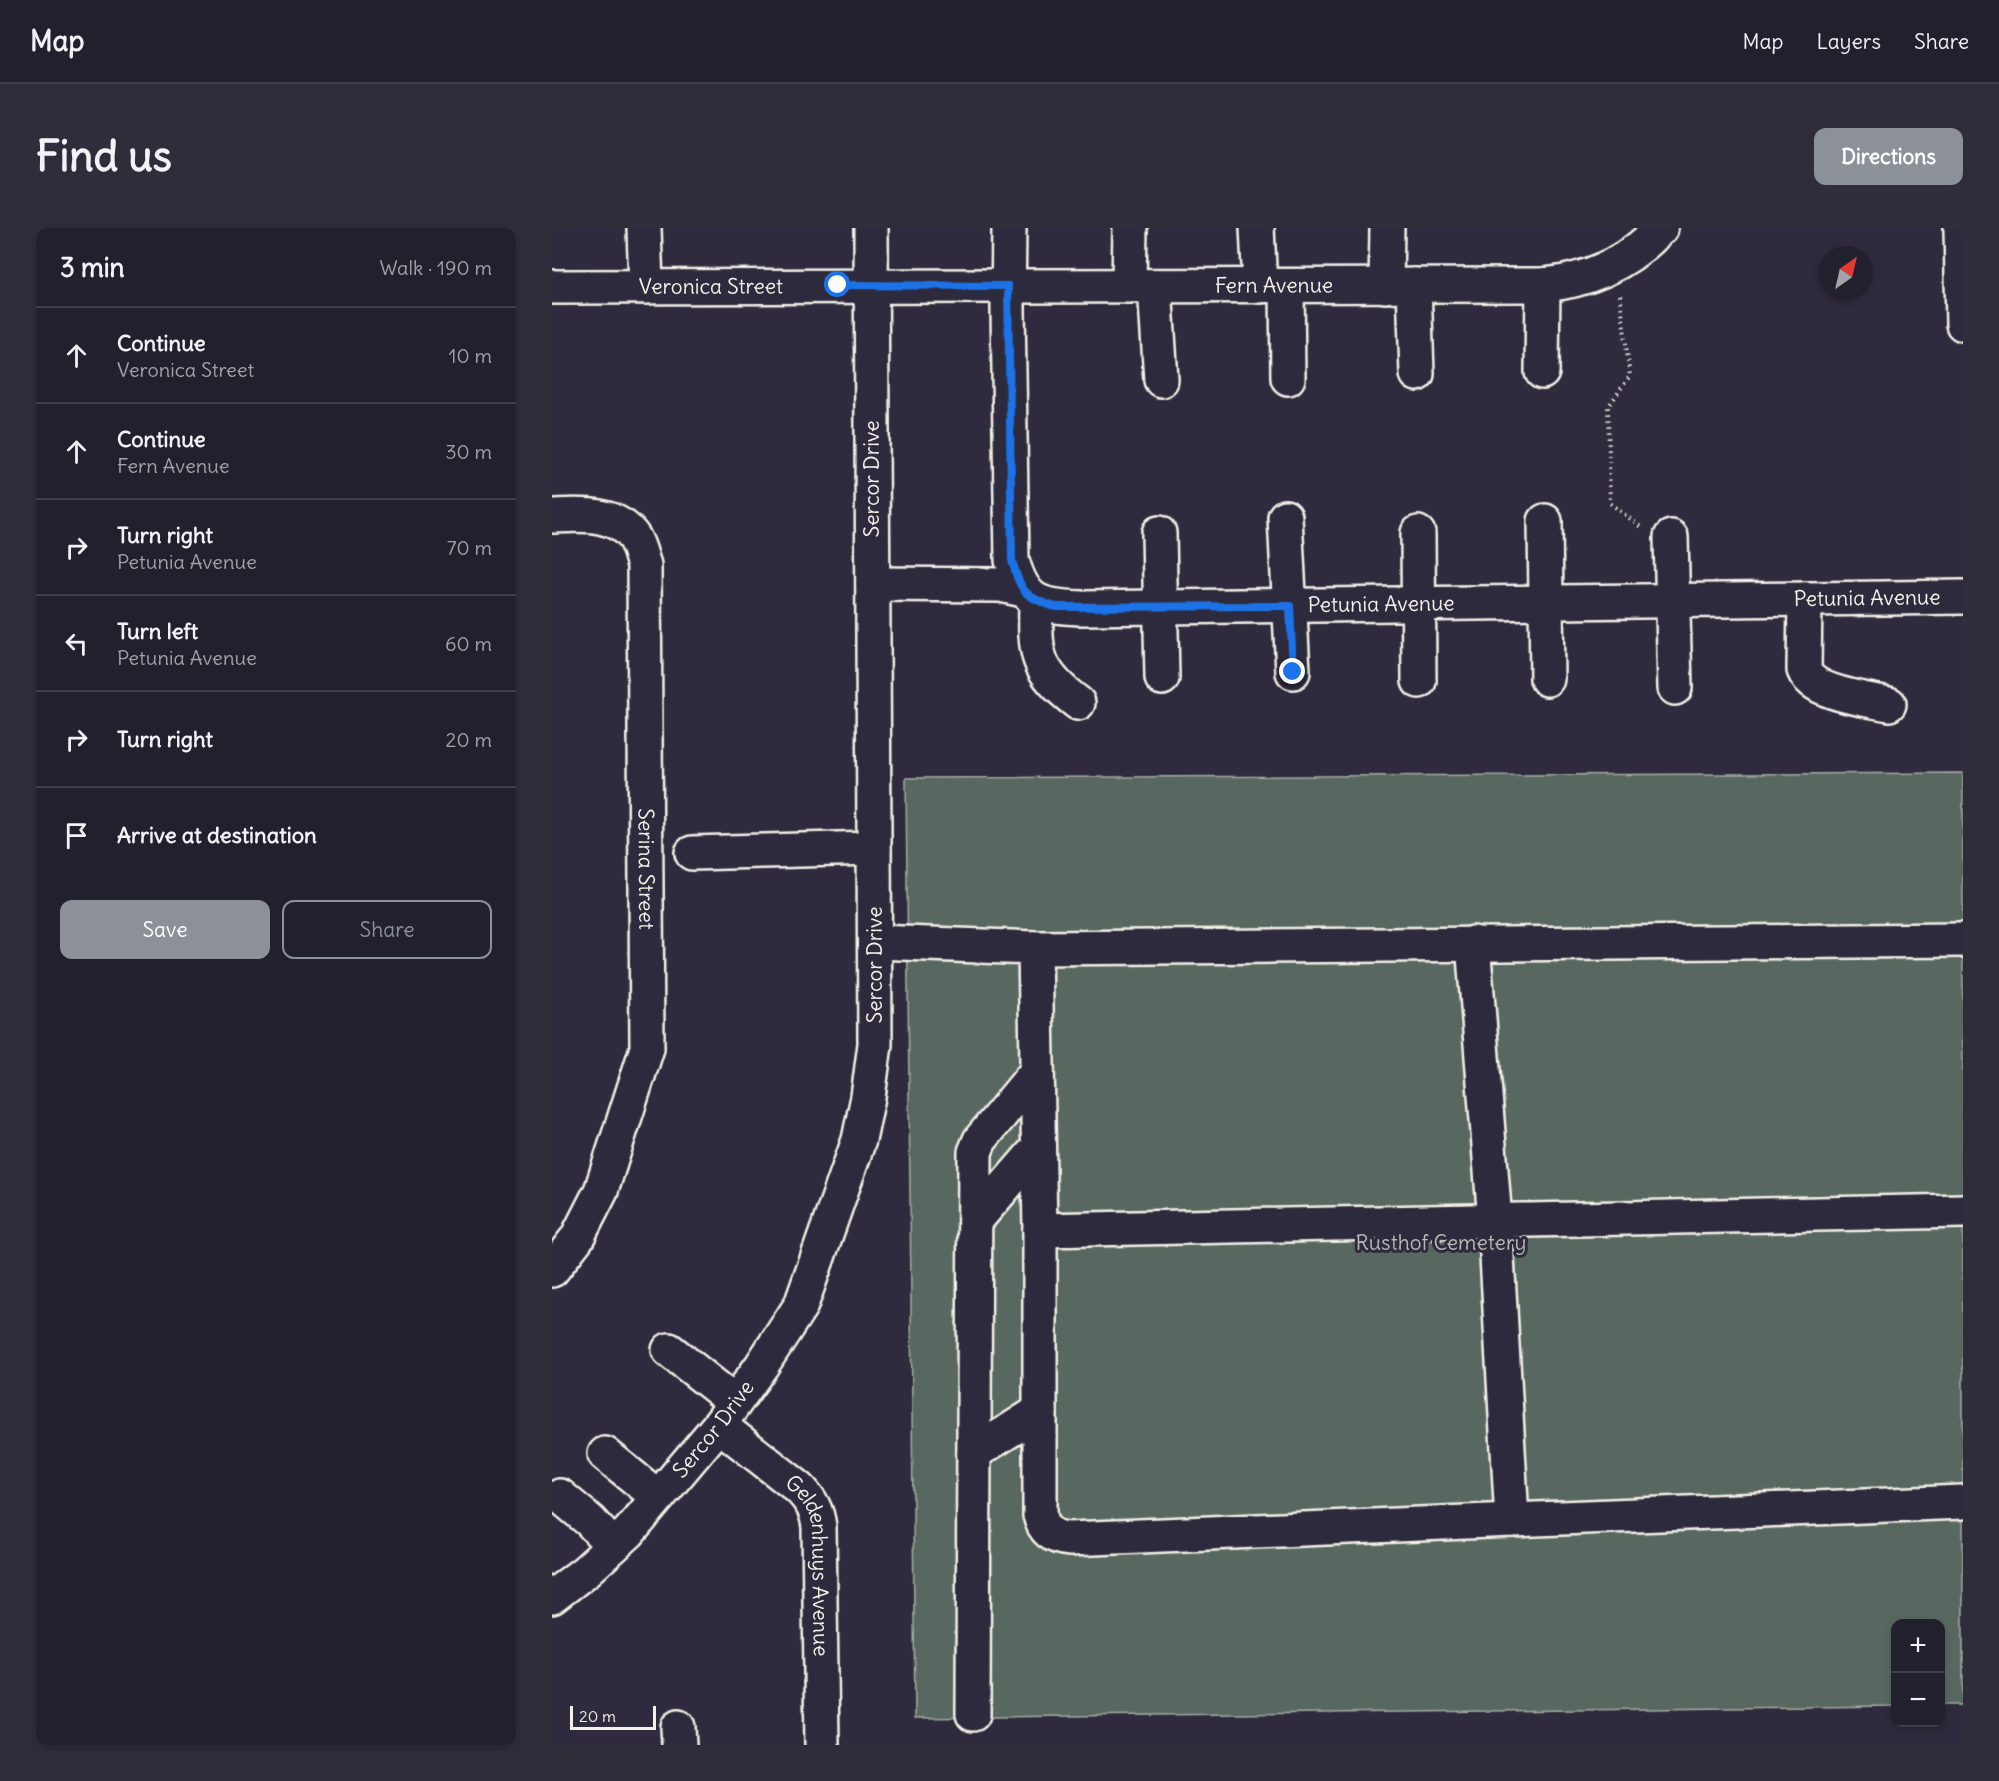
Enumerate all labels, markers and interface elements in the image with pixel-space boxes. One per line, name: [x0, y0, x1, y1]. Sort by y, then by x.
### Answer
text: Map: [30, 23, 84, 59]
text: Map: [1743, 28, 1783, 55]
text: Layers: [1816, 28, 1881, 55]
text: Share: [1914, 28, 1969, 55]
button: Directions: [1814, 128, 1963, 185]
text: Find us: [36, 130, 172, 182]
north arrow: [1819, 246, 1873, 300]
text: 3 min: [60, 251, 125, 284]
text: Walk · 190 m: [380, 255, 492, 280]
route start: [824, 271, 850, 297]
street label: Fern Avenue: [1215, 271, 1333, 299]
street label: Veronica Street: [639, 273, 783, 300]
text: Continue: [117, 329, 206, 357]
icon: ahead: [60, 339, 93, 372]
text: 10 m: [449, 343, 492, 368]
text: Veronica Street: [117, 357, 254, 382]
street label: Sercor Drive: [858, 421, 885, 537]
text: Continue: [117, 425, 206, 453]
icon: ahead: [60, 435, 93, 468]
text: 30 m: [445, 439, 492, 464]
text: Fern Avenue: [117, 453, 230, 478]
text: Turn right: [117, 521, 213, 549]
icon: right: [60, 531, 93, 564]
text: 70 m: [447, 535, 492, 560]
text: Petunia Avenue: [117, 549, 257, 574]
street label: Petunia Avenue: [1794, 583, 1941, 612]
street label: Petunia Avenue: [1308, 589, 1455, 618]
text: Turn left: [117, 617, 198, 645]
icon: left: [60, 627, 93, 660]
text: 60 m: [445, 631, 492, 656]
text: Petunia Avenue: [117, 645, 257, 670]
route end: [1279, 658, 1305, 684]
icon: right: [60, 723, 93, 756]
text: Turn right: [117, 725, 213, 753]
text: 20 m: [446, 727, 492, 752]
street label: Serina Street: [633, 808, 660, 930]
icon: arrive: [60, 819, 93, 852]
text: Arrive at destination: [117, 821, 317, 849]
button: Save: [60, 900, 270, 959]
button: Share: [282, 900, 492, 959]
street label: Sercor Drive: [861, 907, 888, 1023]
park label: Rusthof Cemetery: [1356, 1229, 1526, 1256]
street label: Sercor Drive: [666, 1375, 760, 1483]
street label: Geldenhuys Avenue: [780, 1468, 835, 1657]
map controls: [1891, 1619, 1945, 1727]
button: +: [1891, 1619, 1945, 1673]
button: −: [1891, 1673, 1945, 1727]
scale bar: [570, 1703, 656, 1730]
text: 20 m: [579, 1706, 616, 1726]

